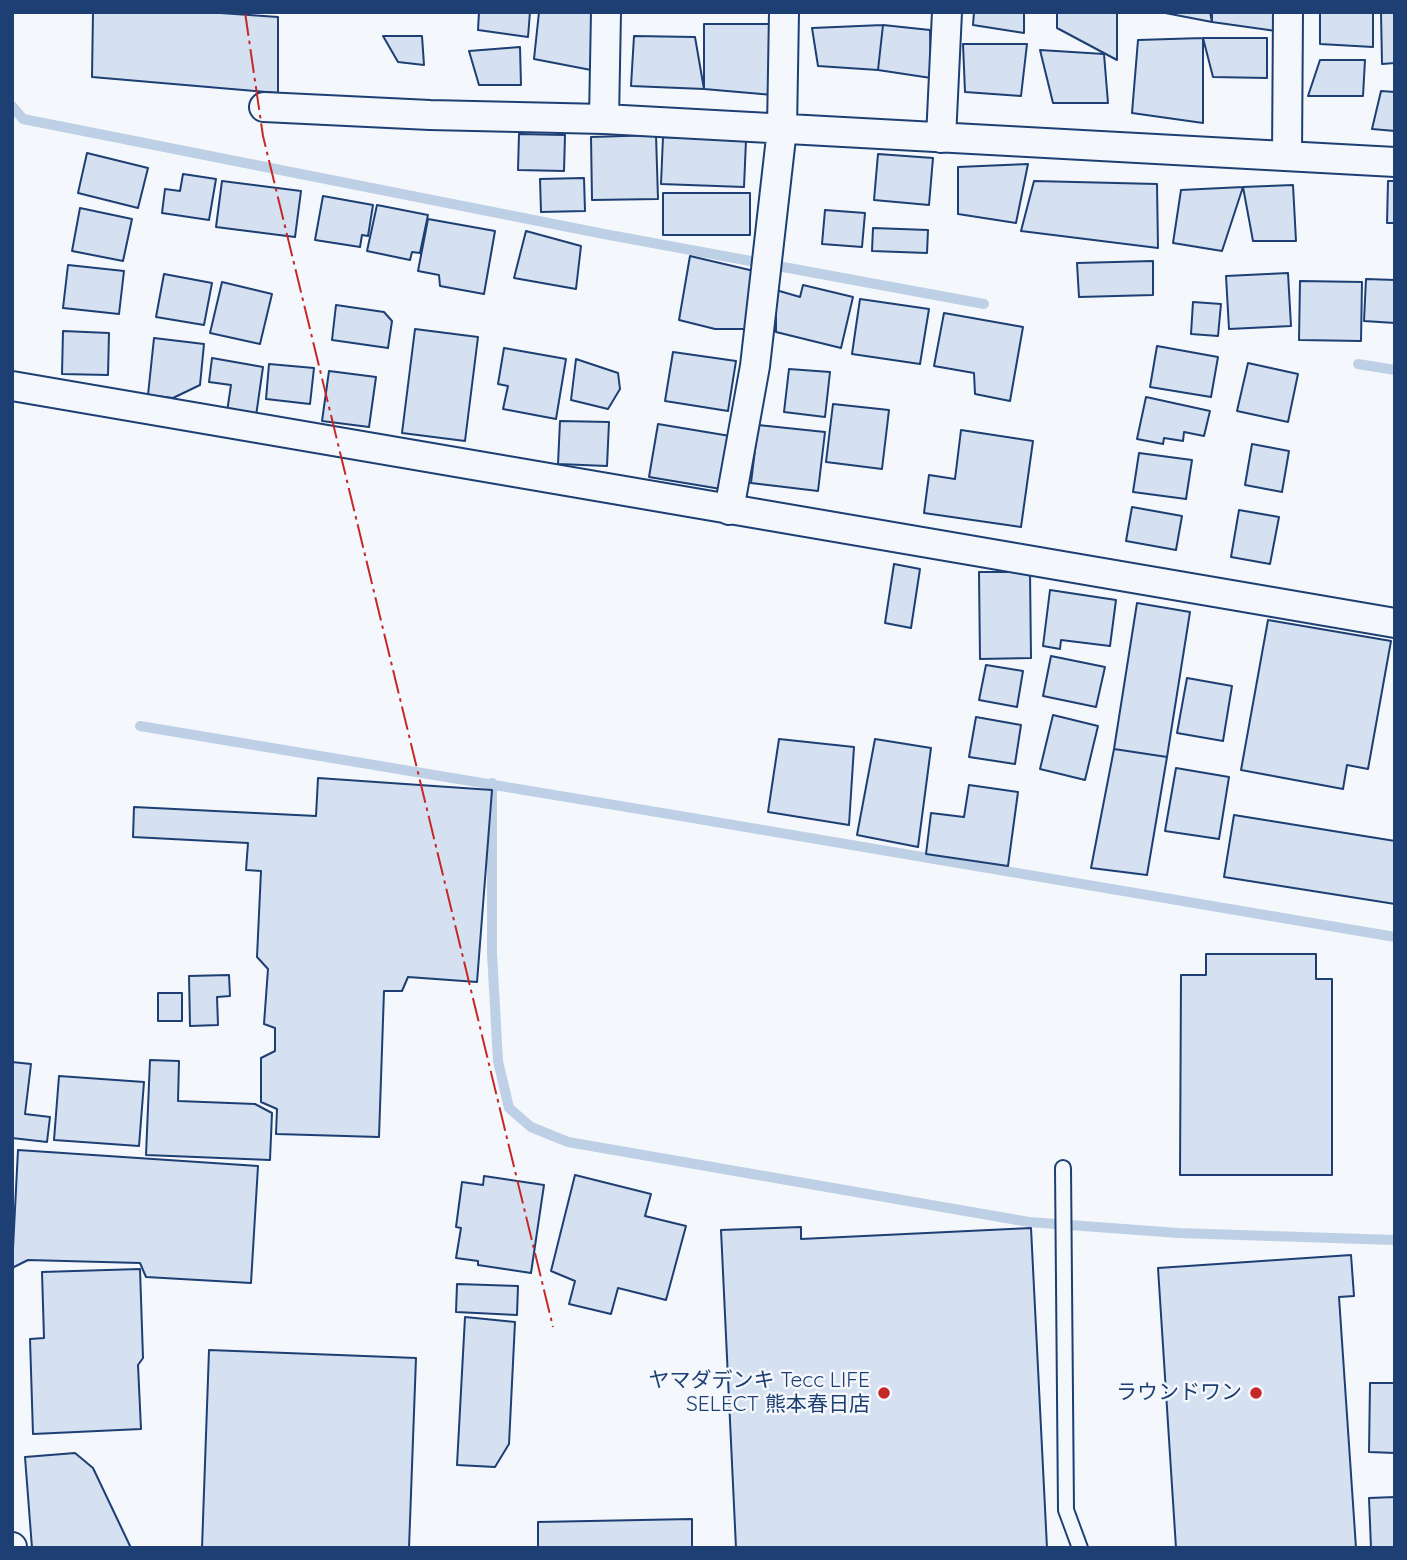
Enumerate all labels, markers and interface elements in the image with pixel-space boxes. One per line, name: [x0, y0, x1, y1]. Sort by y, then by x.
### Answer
place label: ヤマダデンキ Tecc LIFE SELECT 熊本春日店: [649, 1368, 870, 1418]
place label: ラウンドワン: [1116, 1380, 1242, 1406]
marker: ヤマダデンキ Tecc LIFE SELECT 熊本春日店: [876, 1385, 892, 1401]
marker: ラウンドワン: [1248, 1385, 1264, 1401]

